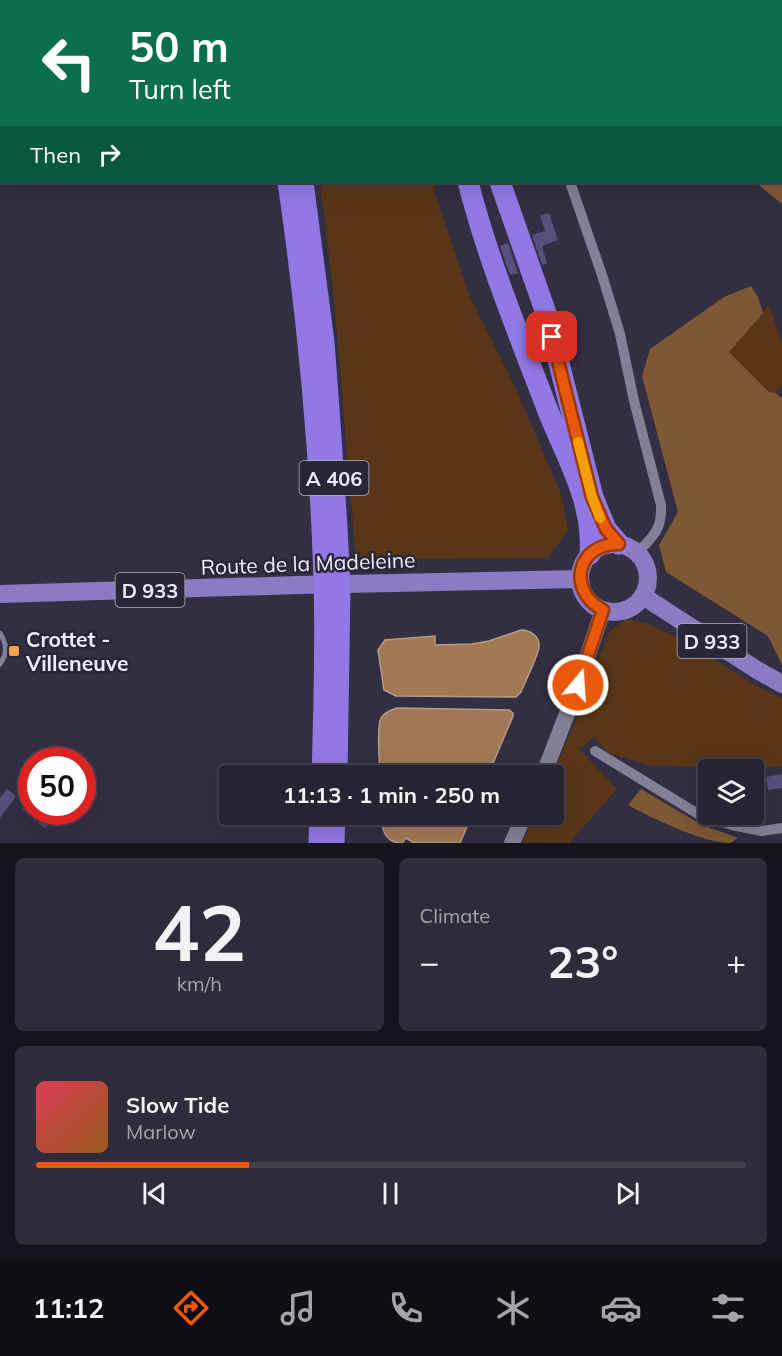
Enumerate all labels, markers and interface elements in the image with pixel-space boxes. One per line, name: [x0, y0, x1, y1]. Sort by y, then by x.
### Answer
text: 50 m: [129, 20, 229, 73]
icon: left: [30, 24, 108, 102]
text: Turn left: [129, 72, 231, 106]
icon: right: [93, 138, 126, 171]
text: Then: [30, 141, 81, 169]
pin: [526, 311, 577, 362]
icon: arrive: [535, 320, 568, 353]
road number: A 406: [300, 461, 368, 495]
street label: Route de la Madeleine: [200, 546, 416, 580]
road number: D 933: [116, 573, 184, 607]
road number: D 933: [678, 624, 746, 658]
place label: Crottet - Villeneuve: [25, 626, 129, 676]
marker: Crottet - Villeneuve: [7, 644, 21, 658]
position arrow: [546, 653, 610, 717]
speed limit sign: 50: [18, 747, 96, 825]
map controls: [698, 759, 764, 825]
button: layers: [698, 759, 764, 825]
text: 11:13 · 1 min · 250 m: [283, 781, 500, 809]
text: 42: [152, 883, 246, 981]
text: Climate: [420, 903, 490, 928]
text: 23°: [547, 933, 618, 989]
text: −: [420, 941, 439, 982]
text: +: [726, 941, 746, 982]
text: km/h: [177, 971, 222, 996]
text: Slow Tide: [126, 1091, 229, 1119]
text: Marlow: [126, 1119, 196, 1144]
icon: previous: [138, 1177, 171, 1210]
icon: pause: [374, 1177, 407, 1210]
icon: next: [611, 1177, 644, 1210]
icon: directions: [170, 1287, 212, 1329]
icon: music: [277, 1287, 319, 1329]
icon: phone: [385, 1287, 427, 1329]
icon: climate: [492, 1287, 534, 1329]
icon: car: [600, 1287, 642, 1329]
icon: filters: [707, 1287, 749, 1329]
text: 11:12: [33, 1291, 104, 1325]

